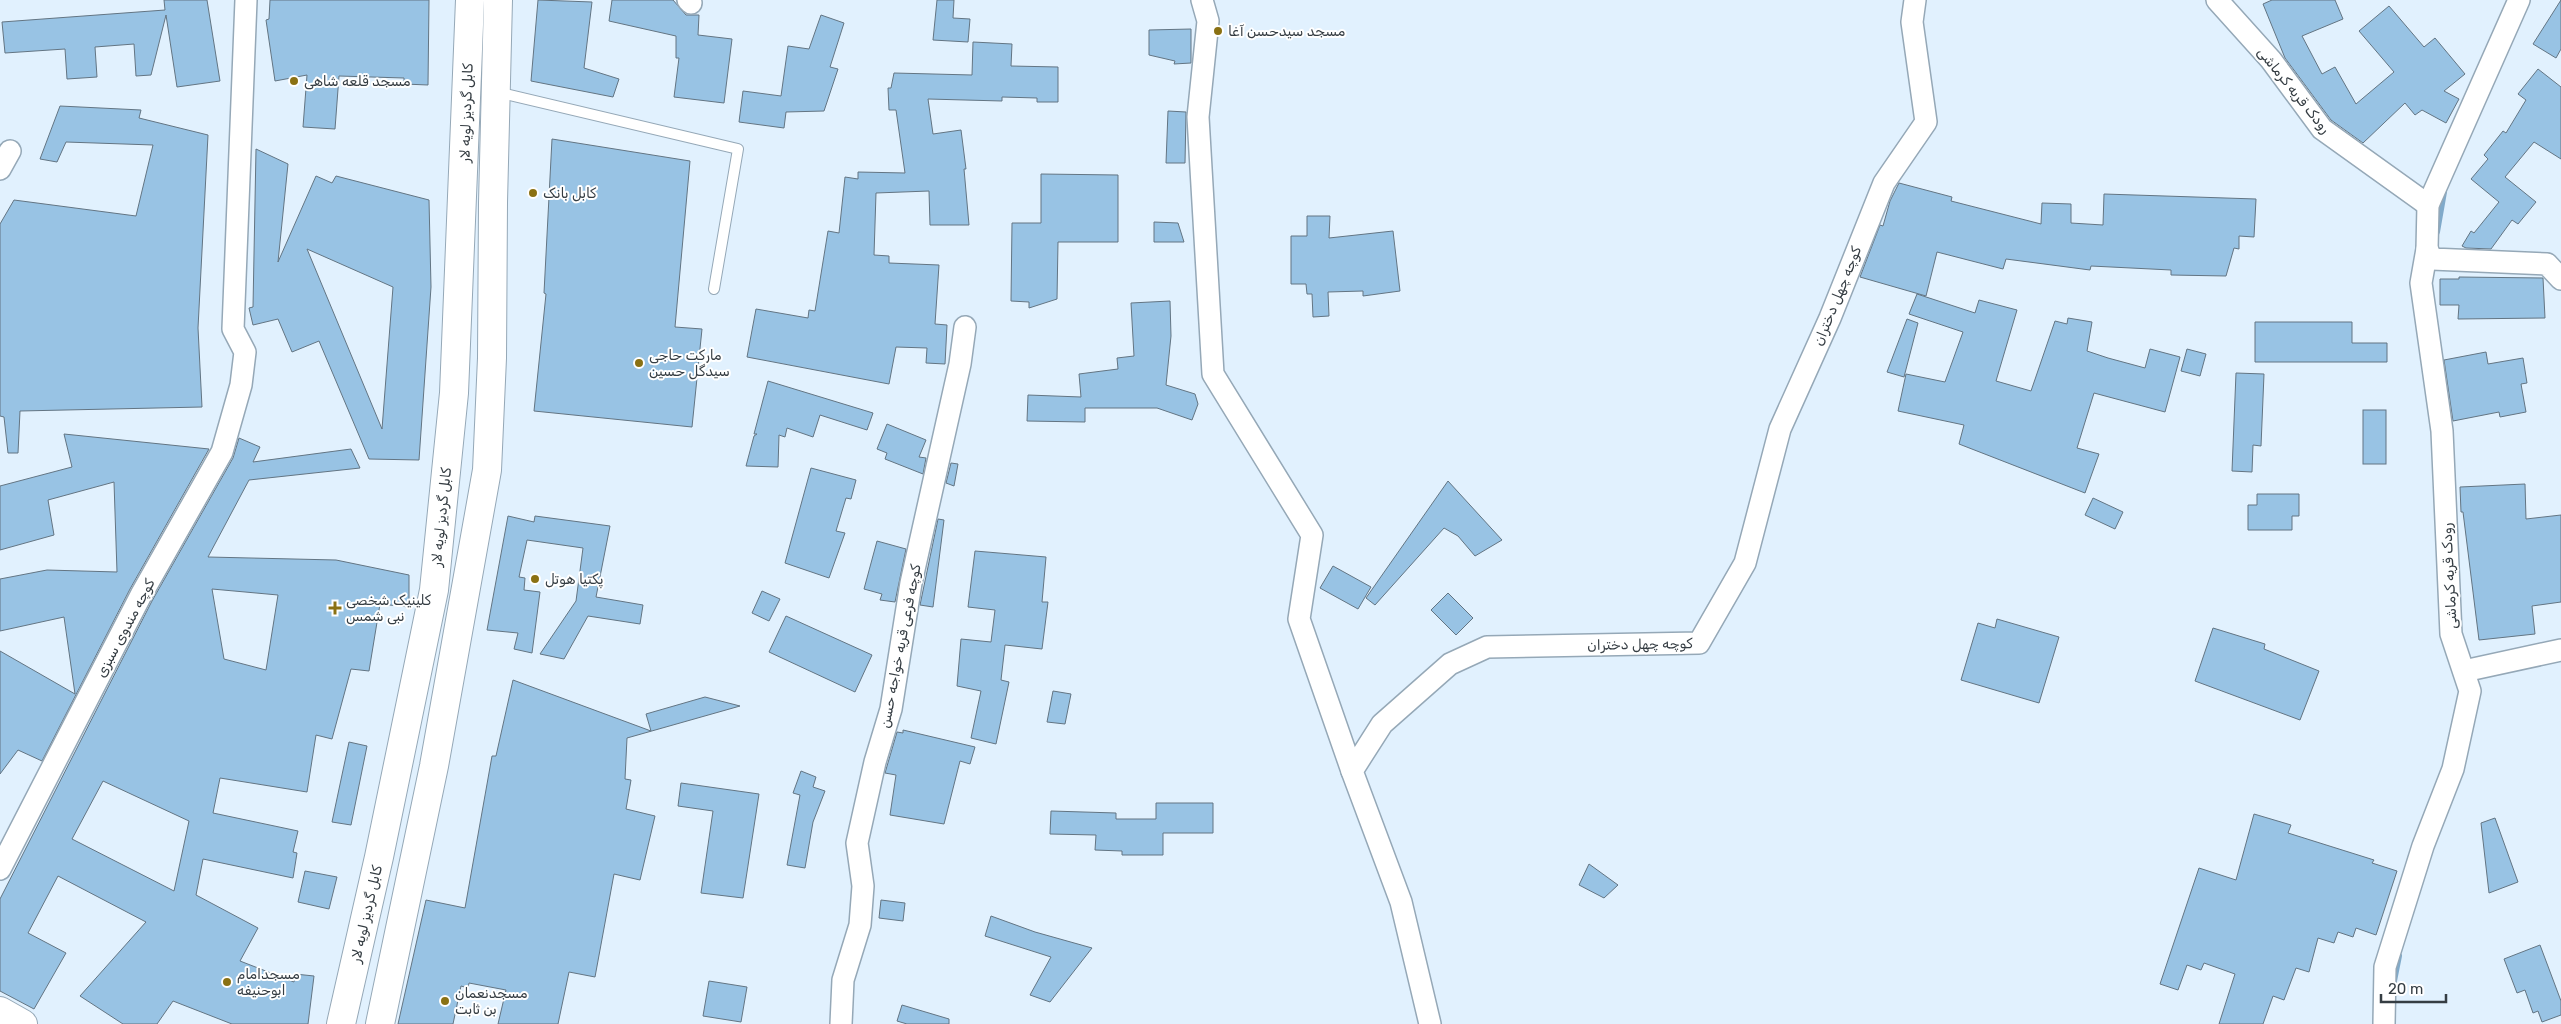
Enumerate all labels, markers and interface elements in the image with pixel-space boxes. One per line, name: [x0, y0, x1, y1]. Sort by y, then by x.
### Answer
place label: مسجد سیدحسن آغا: [1228, 23, 1346, 40]
marker: مسجد سیدحسن آغا: [1212, 25, 1224, 37]
street label: رودک قریه کرماشی: [2254, 44, 2334, 137]
street label: کابل گردیز لویه لار: [456, 62, 477, 164]
place label: مسجد قلعه شاهی: [304, 73, 411, 90]
marker: مسجد قلعه شاهی: [288, 75, 300, 87]
place label: کابل بانک: [543, 185, 597, 202]
marker: کابل بانک: [527, 187, 539, 199]
street label: کوچه چهل دختران: [1810, 243, 1865, 348]
place label: مارکت حاجی سیدگل حسین: [649, 347, 730, 380]
marker: مارکت حاجی سیدگل حسین: [633, 357, 645, 369]
street label: کابل گردیز لویه لار: [428, 466, 455, 568]
street label: رودک قریه کرماشی: [2438, 522, 2461, 629]
street label: کوچه فرعی قریه خواجه حسن: [876, 562, 925, 729]
place label: پکتیا هوتل: [545, 571, 603, 589]
marker: پکتیا هوتل: [529, 573, 541, 585]
street label: کوچه مندوی سبزی: [92, 575, 159, 680]
place label: کلینیک شخصی نبی شمس: [346, 592, 432, 625]
marker: کلینیک شخصی نبی شمس: [328, 601, 342, 615]
street label: کوچه چهل دختران: [1587, 635, 1694, 654]
street label: کابل گردیز لویه لار: [347, 863, 386, 965]
place label: مسجدامام ابوحنیفه: [237, 966, 300, 999]
scale bar: [2381, 972, 2446, 1004]
marker: مسجدامام ابوحنیفه: [221, 976, 233, 988]
text: 20 m: [2388, 980, 2423, 998]
place label: مسجدنعمان بن ثابت: [455, 985, 528, 1018]
marker: مسجدنعمان بن ثابت: [439, 995, 451, 1007]

